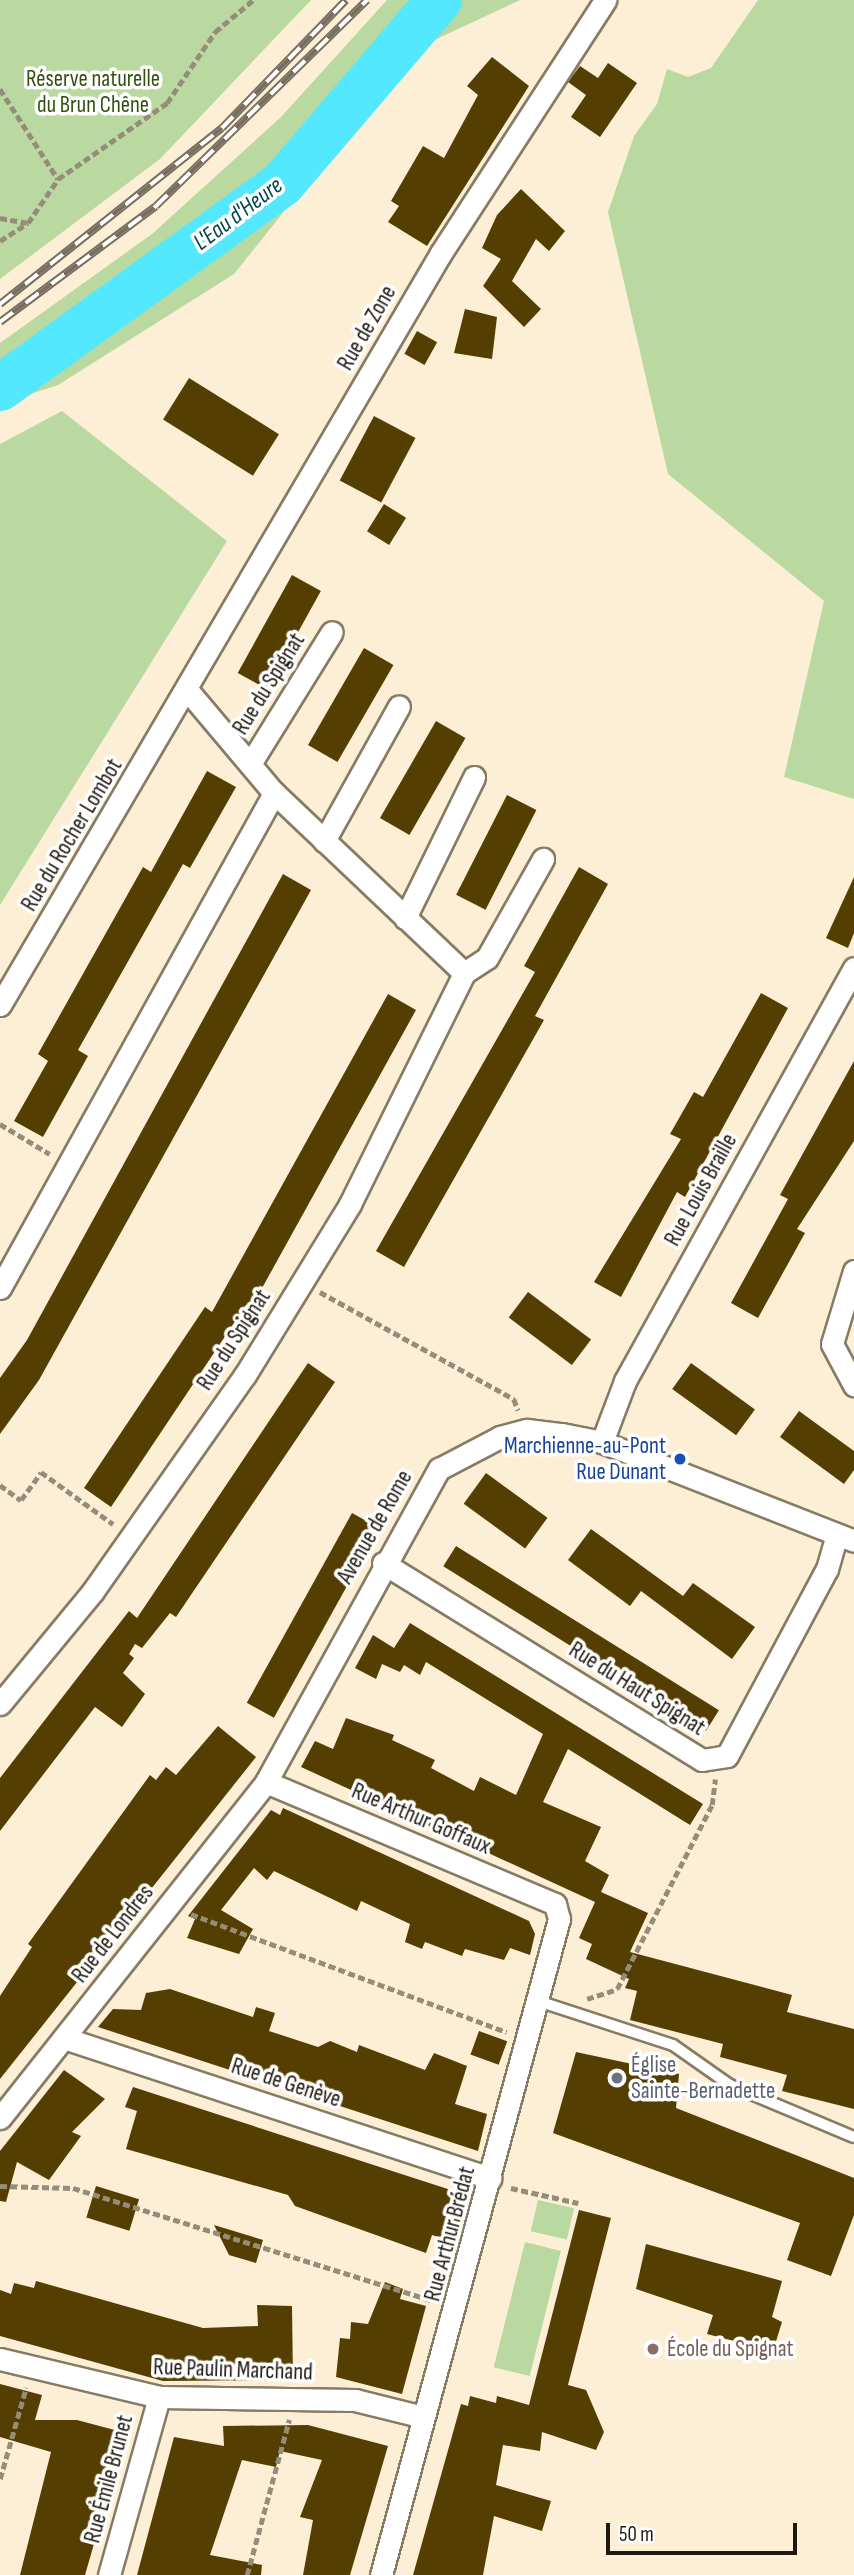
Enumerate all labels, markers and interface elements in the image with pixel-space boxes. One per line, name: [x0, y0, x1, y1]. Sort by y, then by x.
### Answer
park label: Réserve naturelle du Brun Chêne: [26, 65, 160, 119]
water label: L'Eau d'Heure: [188, 171, 288, 257]
street label: Rue de Zone: [332, 281, 402, 375]
street label: Rue du Spignat: [227, 628, 311, 740]
street label: Rue du Rocher Lombot: [16, 754, 128, 916]
street label: Rue Louis Braille: [659, 1129, 743, 1251]
street label: Rue du Spignat: [191, 1284, 277, 1396]
place label: Marchienne-au-Pont Rue Dunant: [504, 1432, 666, 1486]
marker: Marchienne-au-Pont Rue Dunant: [672, 1451, 688, 1467]
street label: Avenue de Rome: [331, 1465, 419, 1589]
street label: Rue du Haut Spignat: [564, 1636, 710, 1742]
street label: Rue Arthur Goffaux: [347, 1777, 495, 1861]
street label: Rue de Londres: [66, 1880, 160, 1988]
place label: Église Sainte-Bernadette: [631, 2051, 775, 2105]
street label: Rue de Genève: [228, 2052, 344, 2114]
marker: Église Sainte-Bernadette: [609, 2070, 625, 2086]
street label: Rue Arthur Brédat: [419, 2164, 481, 2304]
place label: École du Spignat: [667, 2335, 794, 2363]
marker: École du Spignat: [645, 2341, 661, 2357]
street label: Rue Paulin Marchand: [153, 2353, 313, 2387]
street label: Rue Émile Brunet: [79, 2412, 139, 2546]
scale bar: [609, 2508, 800, 2552]
text: 50 m: [619, 2522, 654, 2547]

